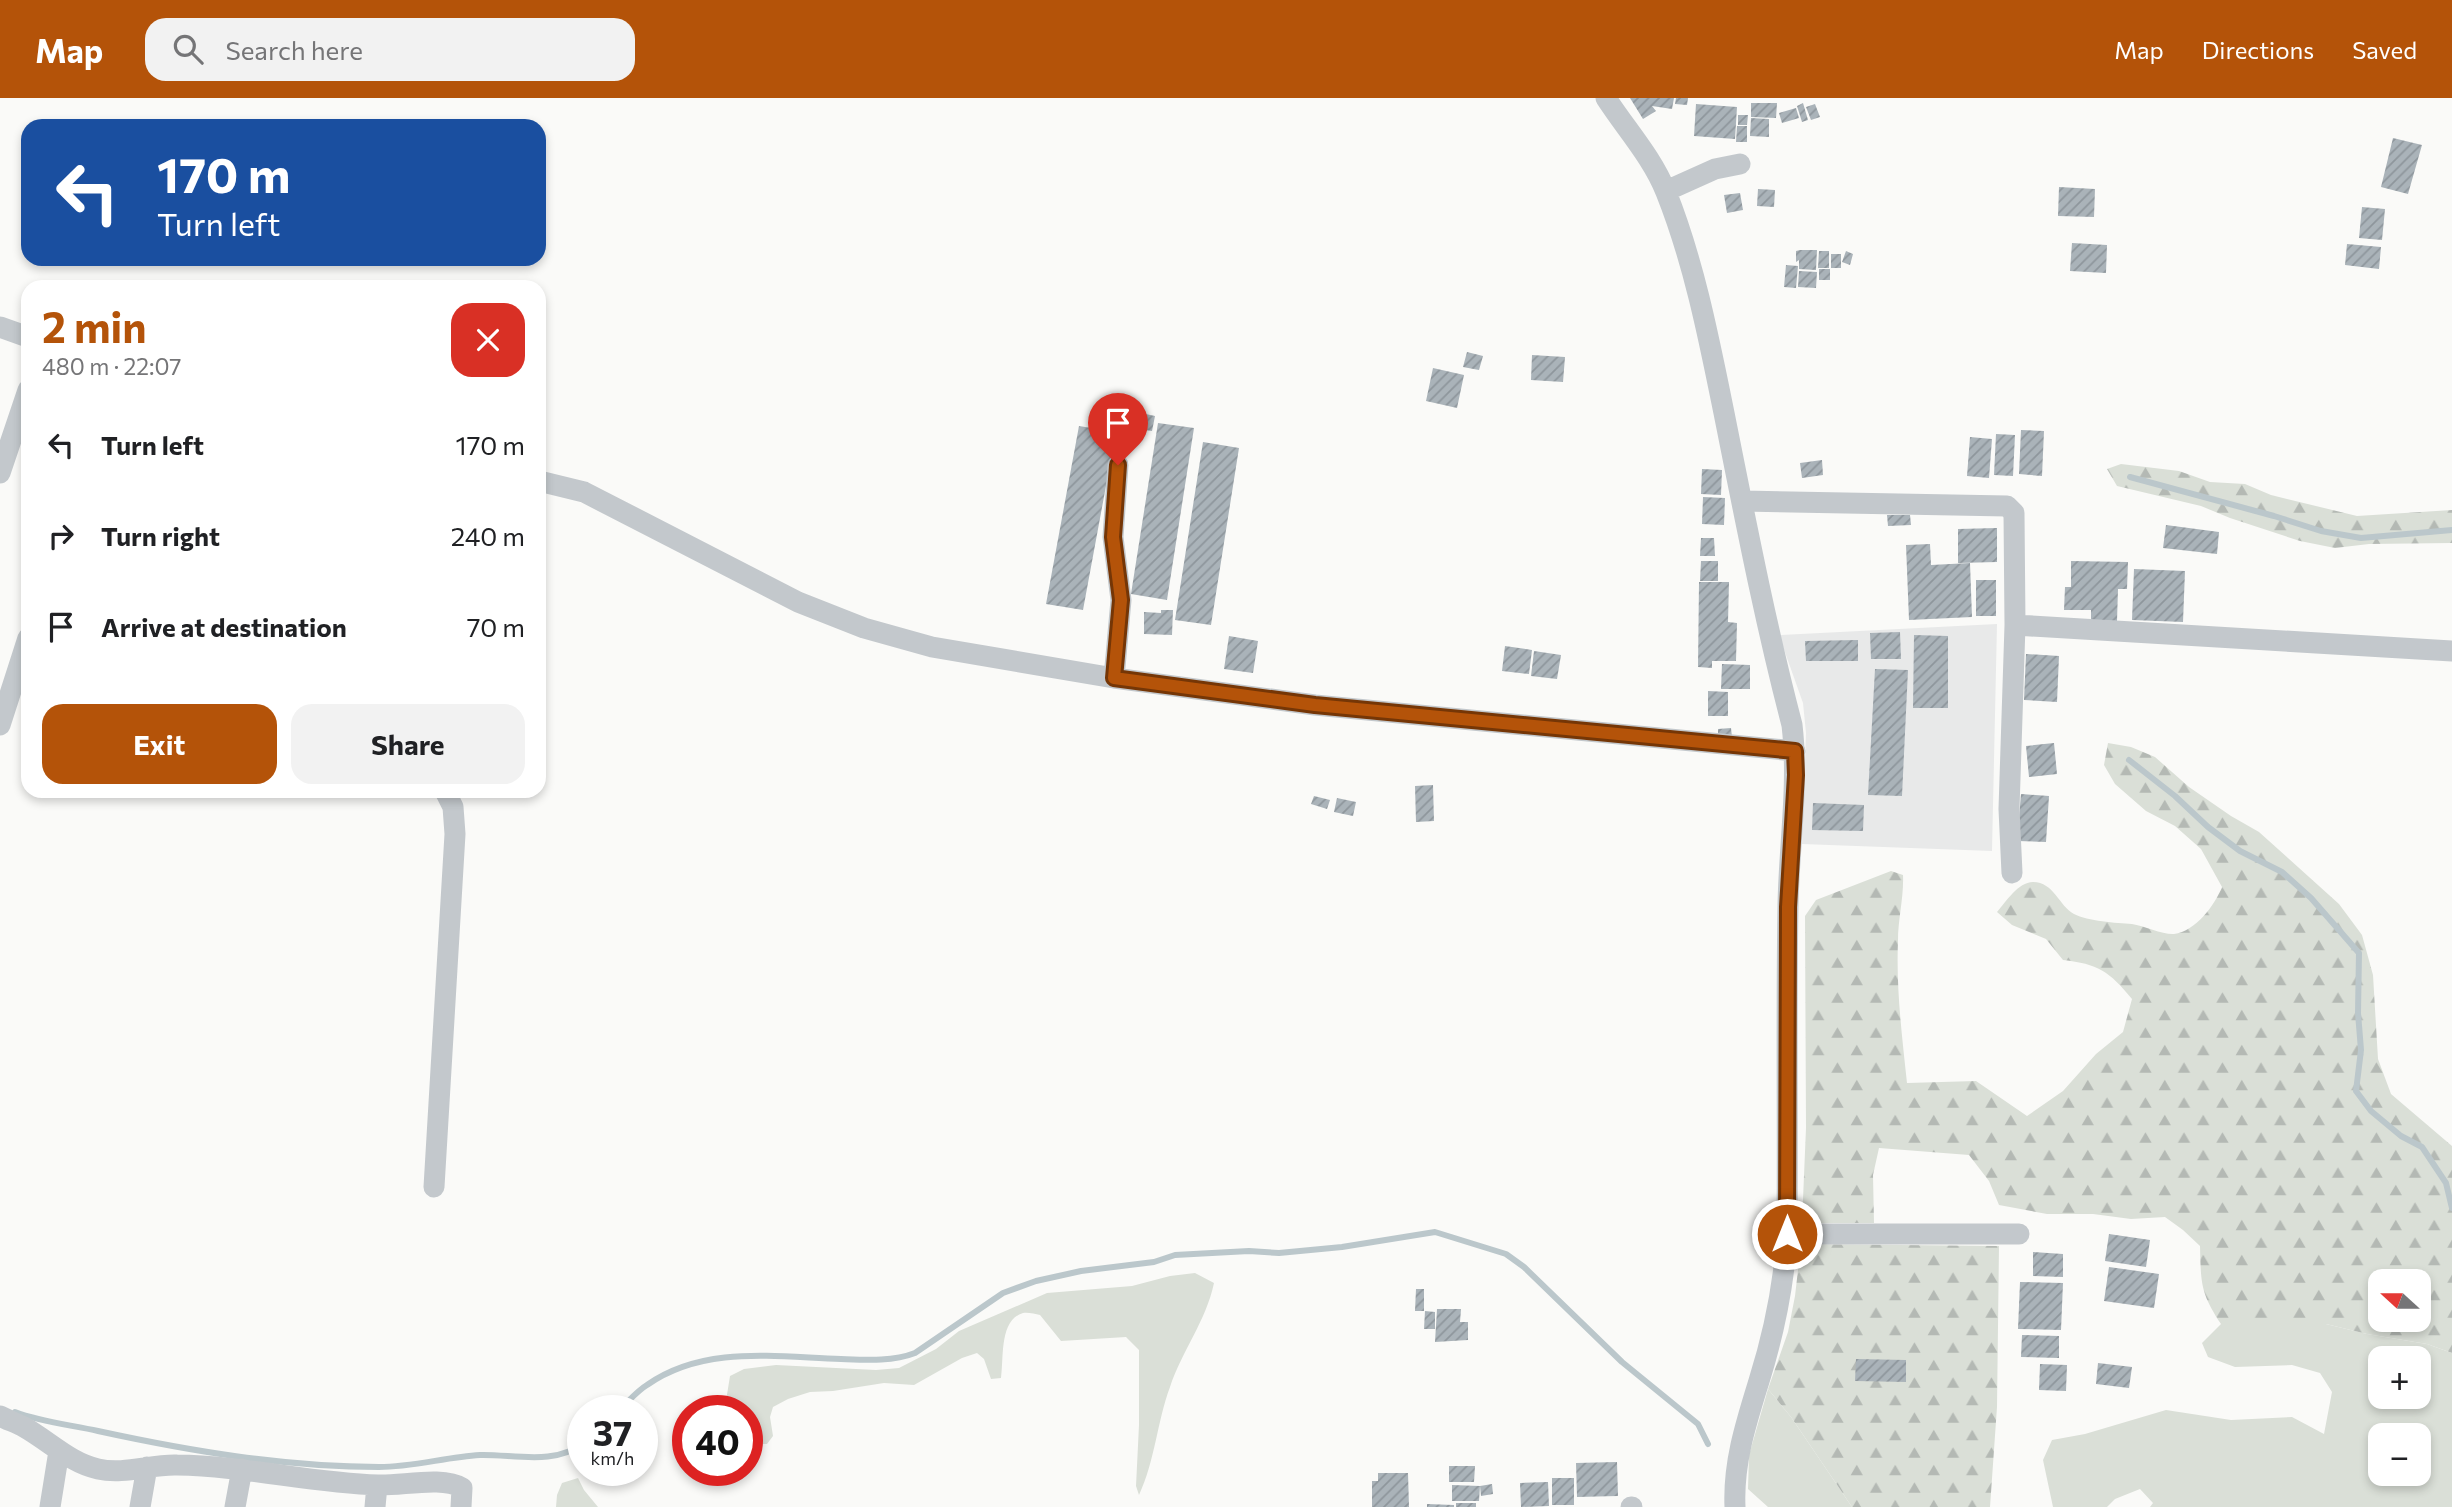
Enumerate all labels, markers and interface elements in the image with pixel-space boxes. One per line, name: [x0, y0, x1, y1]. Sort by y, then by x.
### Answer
search box: [145, 18, 635, 81]
text: Map: [35, 29, 103, 70]
icon: search: [169, 30, 207, 68]
text: Search here: [225, 34, 363, 65]
text: Map: [2114, 35, 2164, 64]
text: Directions: [2202, 35, 2314, 64]
text: Saved: [2352, 35, 2417, 64]
text: 170 m: [157, 143, 290, 203]
icon: left: [42, 147, 133, 238]
text: Turn left: [157, 203, 281, 243]
text: 2 min: [42, 300, 147, 352]
button: close: [451, 303, 525, 377]
text: 480 m · 22:07: [42, 352, 181, 380]
pin: [1088, 393, 1148, 465]
icon: arrive: [1099, 404, 1137, 442]
icon: left: [42, 426, 80, 464]
text: Turn left: [101, 429, 204, 460]
text: 170 m: [456, 429, 525, 460]
icon: right: [42, 517, 80, 555]
text: Turn right: [101, 520, 220, 551]
text: 240 m: [451, 520, 525, 551]
icon: arrive: [42, 608, 80, 646]
text: Arrive at destination: [101, 611, 347, 642]
text: 70 m: [467, 611, 525, 642]
button: Exit: [42, 704, 277, 784]
button: Share: [291, 704, 525, 784]
position arrow: [1750, 1197, 1824, 1271]
north arrow: [2368, 1269, 2431, 1332]
map controls: [2368, 1269, 2431, 1486]
button: +: [2368, 1346, 2431, 1409]
speed limit sign: 40: [672, 1395, 763, 1486]
text: 37: [593, 1410, 632, 1453]
button: −: [2368, 1423, 2431, 1486]
text: km/h: [591, 1447, 634, 1469]

